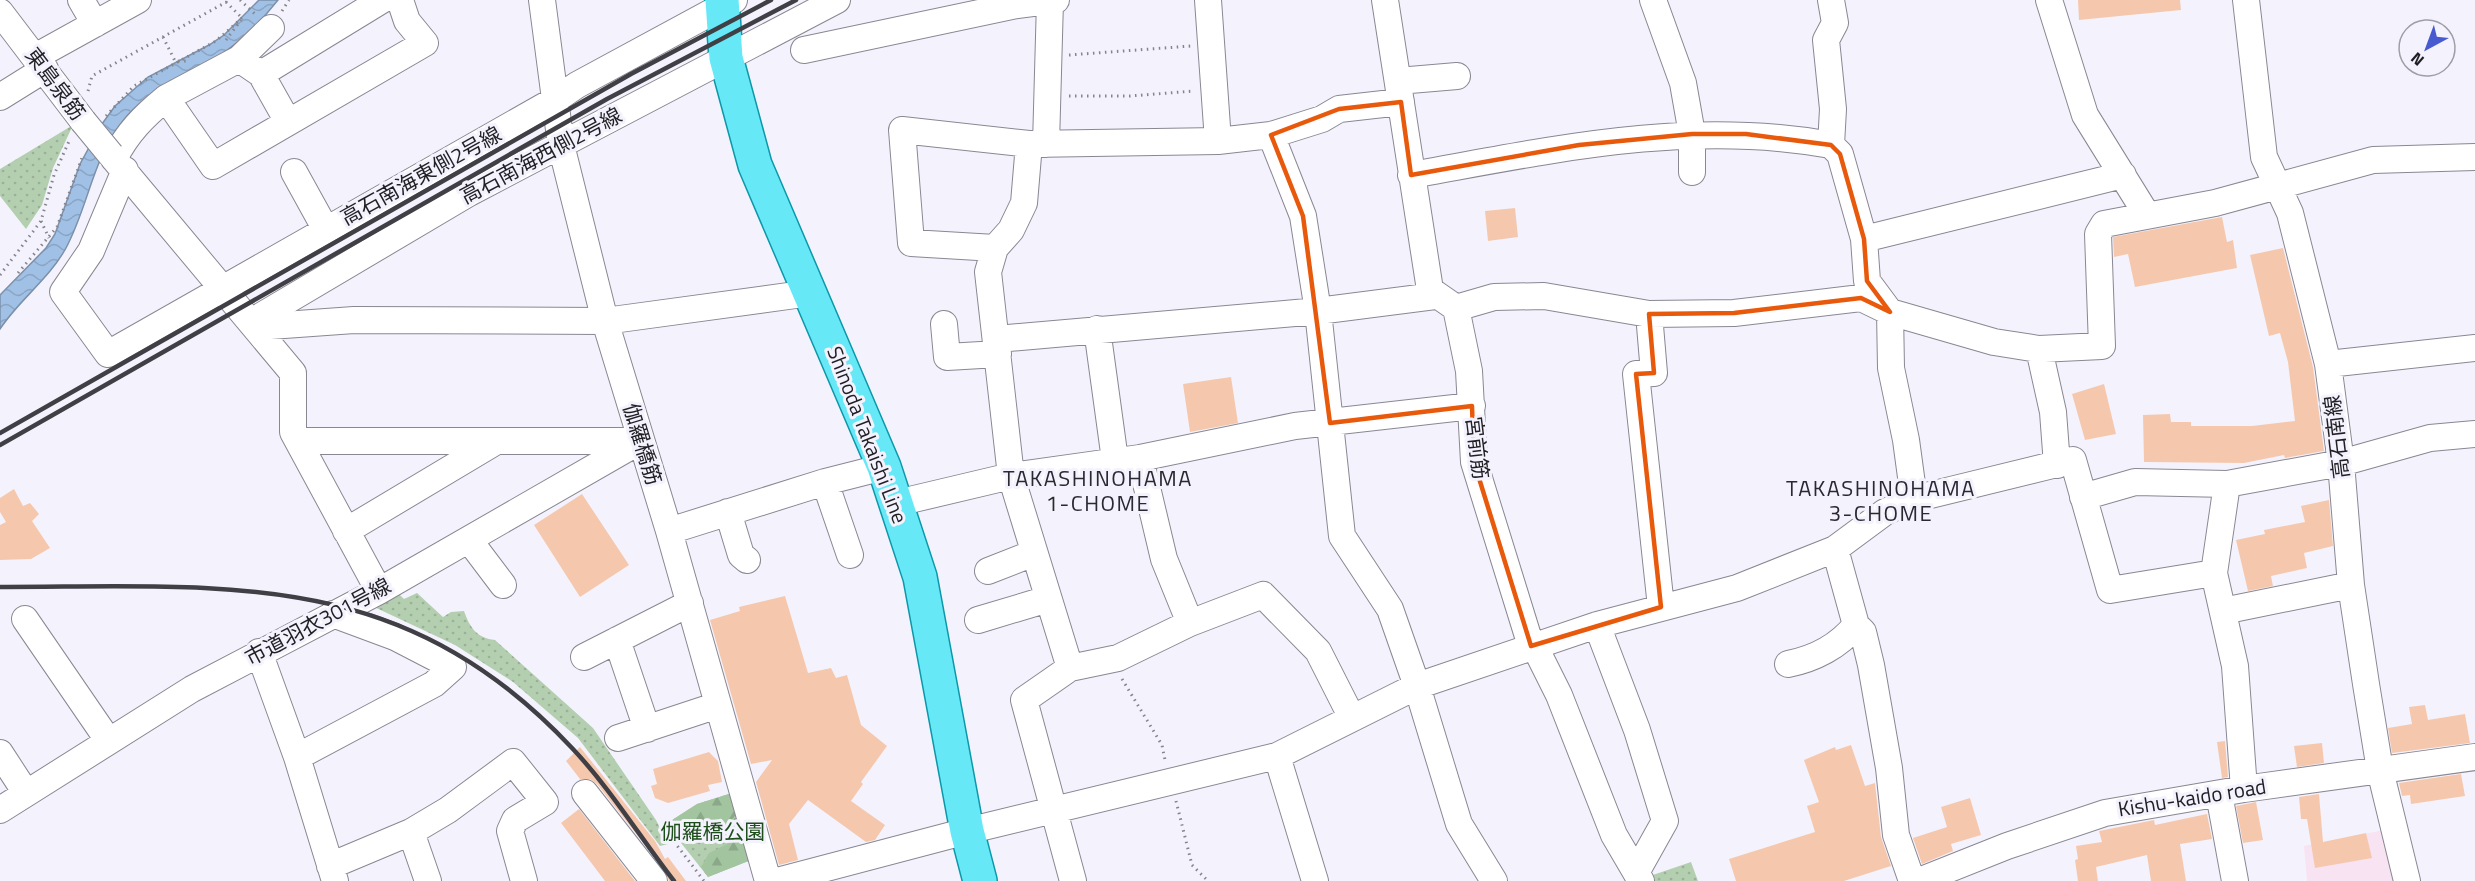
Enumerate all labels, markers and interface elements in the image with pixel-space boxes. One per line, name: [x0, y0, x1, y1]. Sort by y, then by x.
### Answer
north arrow: [2397, 18, 2457, 78]
street label: 東島泉筋: [18, 40, 94, 127]
text: N: [2405, 47, 2429, 72]
street label: 高石南海西側2号線: [454, 99, 627, 211]
street label: 高石南海東側2号線: [334, 118, 507, 233]
street label: Shinoda Takaishi Line: [819, 341, 916, 528]
street label: 高石南線: [2315, 393, 2357, 481]
street label: 伽羅橋筋: [615, 399, 671, 489]
street label: 宮前筋: [1458, 415, 1498, 481]
district label: TAKASHINOHAMA 1-CHOME: [1003, 461, 1193, 520]
district label: TAKASHINOHAMA 3-CHOME: [1786, 471, 1976, 530]
street label: 市道羽衣301号線: [239, 569, 396, 673]
street label: Kishu-kaido road: [2115, 770, 2268, 825]
park label: 伽羅橋公園: [661, 815, 766, 847]

